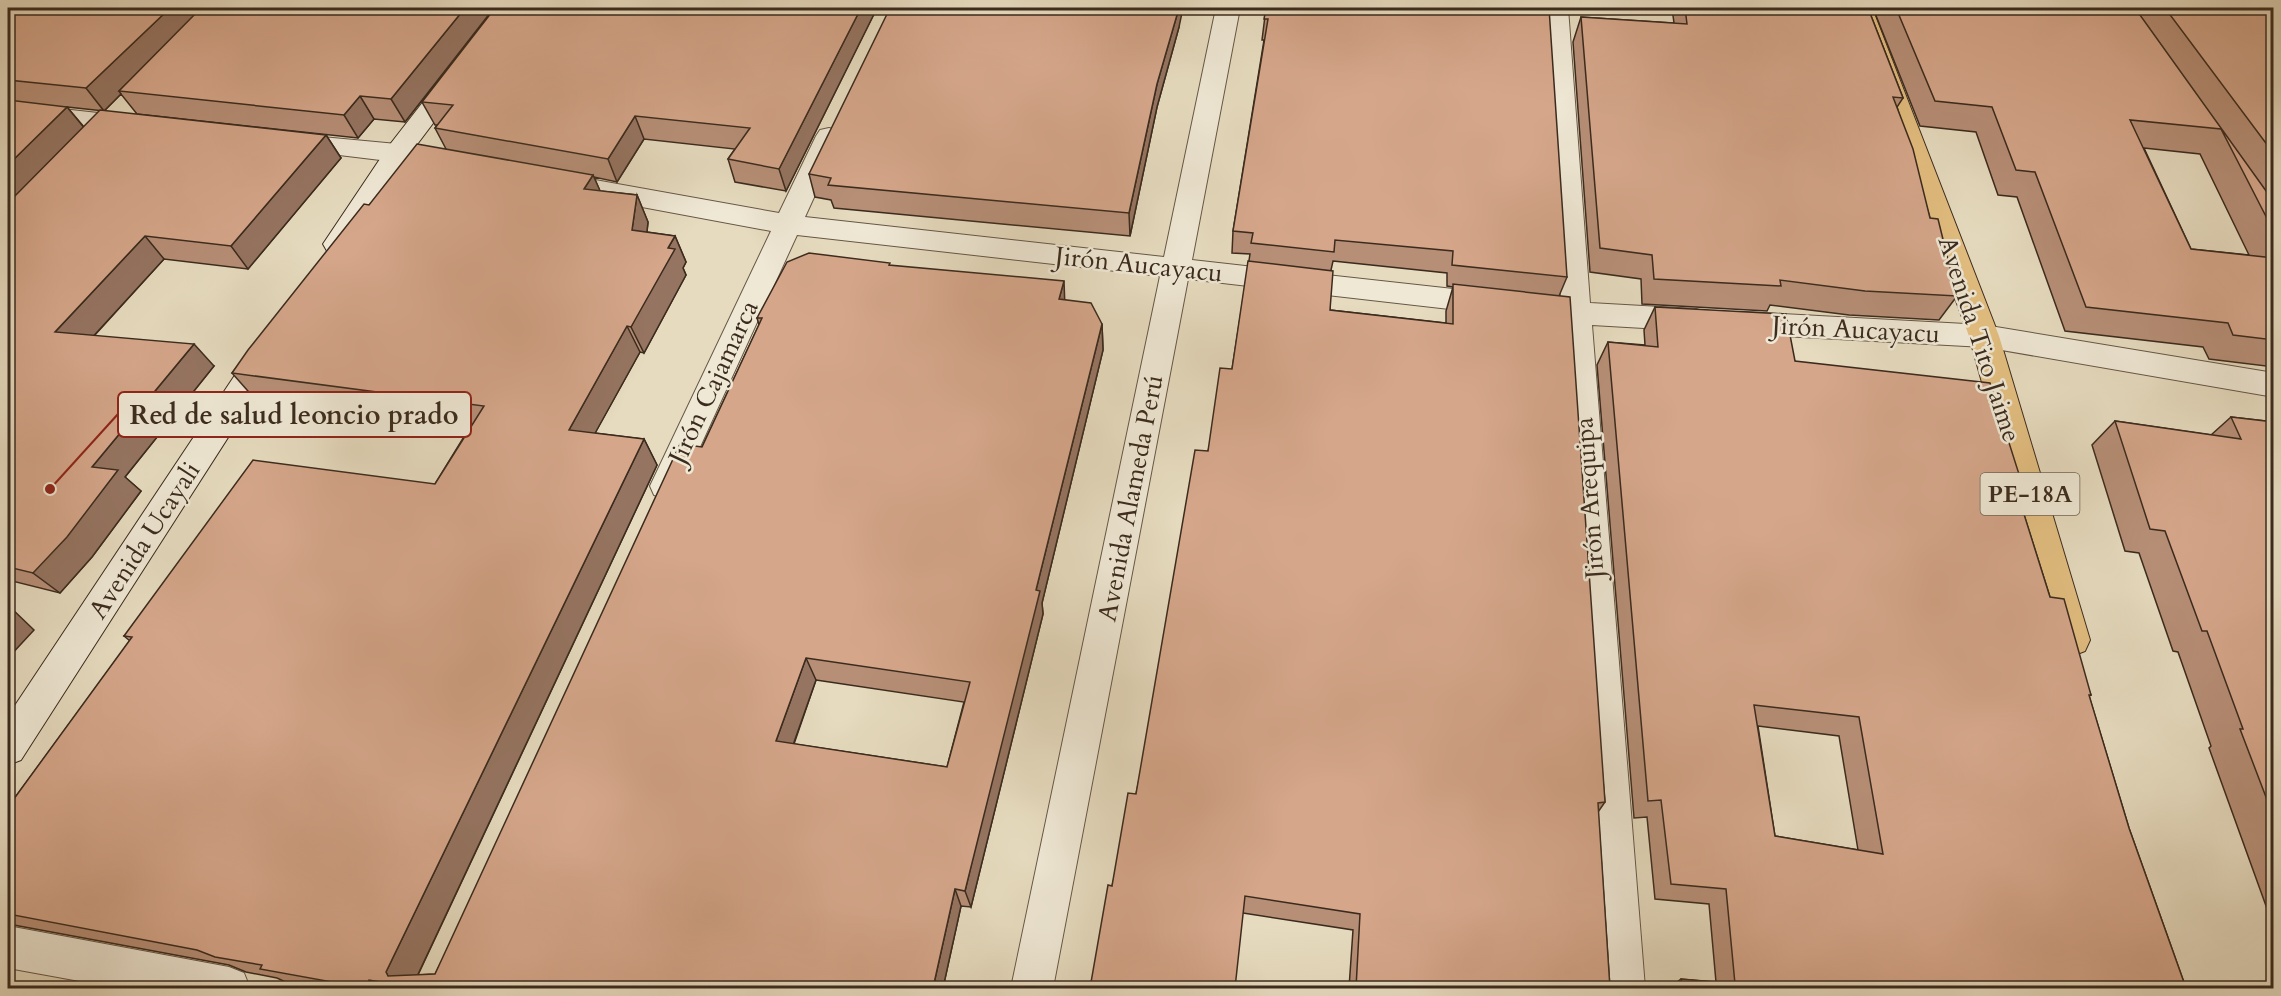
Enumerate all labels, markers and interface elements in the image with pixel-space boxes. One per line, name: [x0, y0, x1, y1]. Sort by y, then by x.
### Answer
street label: Avenida Tito Jaime: [1930, 232, 2029, 447]
street label: Jirón Aucayacu: [1049, 238, 1225, 291]
street label: Jirón Cajamarca: [659, 295, 767, 473]
street label: Jirón Aucayacu: [1767, 307, 1941, 351]
street label: Avenida Alameda Perú: [1089, 372, 1172, 624]
callout: Red de salud leoncio prado: [118, 392, 471, 437]
text: Red de salud leoncio prado: [130, 397, 458, 434]
street label: Jirón Arequipa: [1566, 416, 1613, 584]
street label: Avenida Ucayali: [80, 455, 208, 626]
road number: PE-18A: [1980, 473, 2080, 515]

